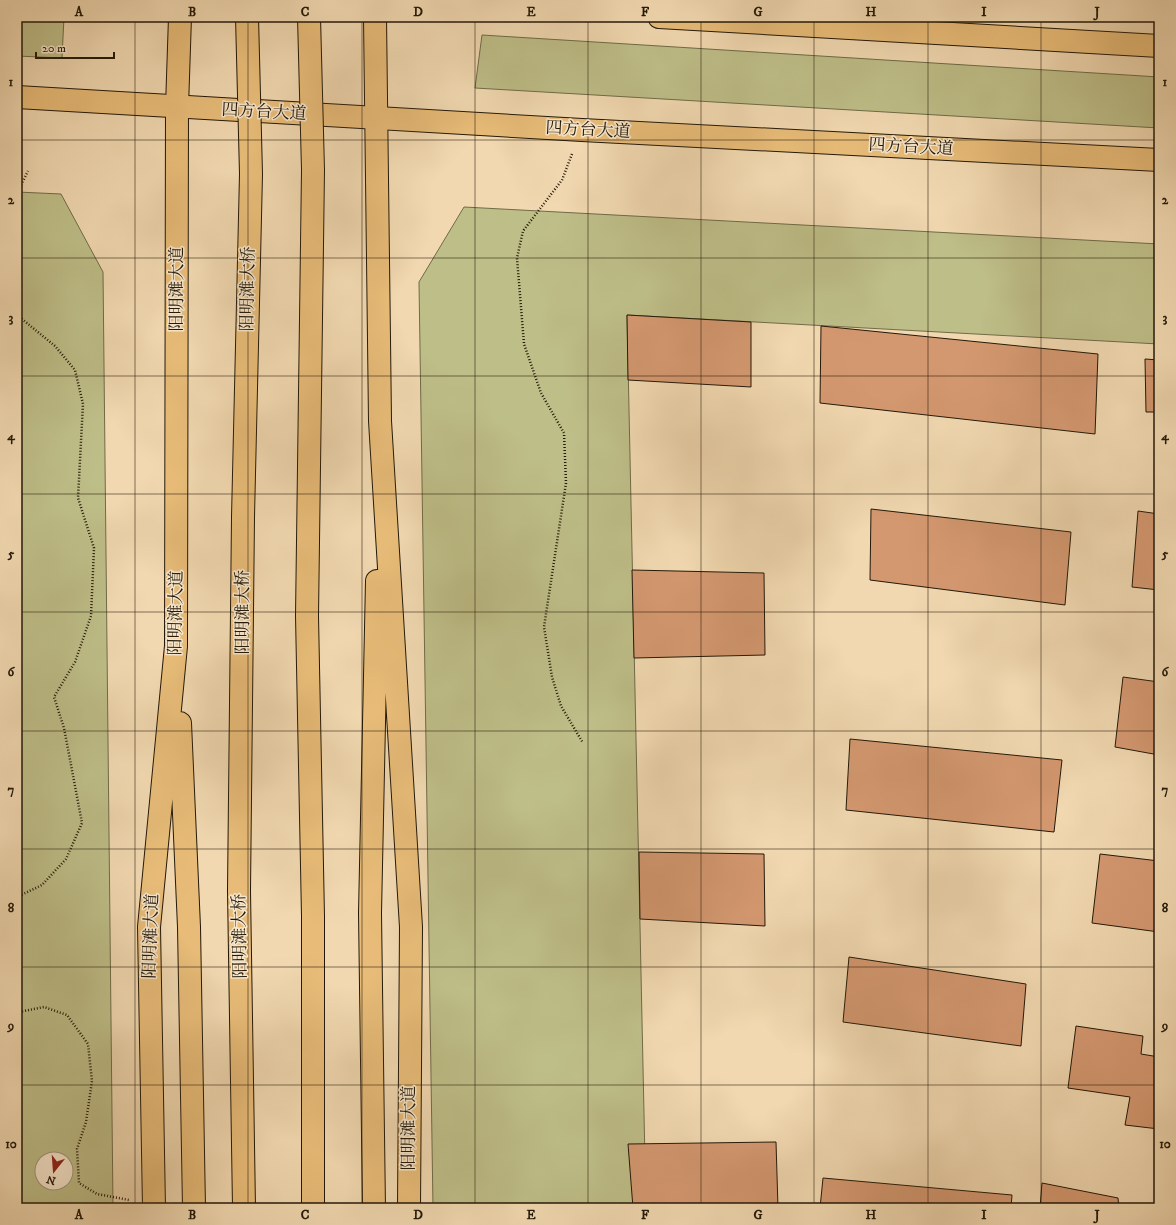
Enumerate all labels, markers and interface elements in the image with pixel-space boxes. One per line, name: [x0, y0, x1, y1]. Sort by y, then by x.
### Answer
text: A: [74, 4, 84, 20]
text: B: [188, 4, 196, 20]
text: C: [301, 4, 310, 20]
text: D: [413, 4, 423, 20]
text: E: [526, 4, 536, 20]
text: F: [641, 4, 650, 20]
text: G: [753, 4, 763, 20]
text: H: [866, 4, 877, 20]
text: I: [981, 4, 987, 20]
text: J: [1092, 4, 1100, 21]
scale bar: [36, 34, 114, 60]
text: 20 m: [42, 41, 66, 56]
text: 1: [9, 74, 14, 90]
text: 1: [1163, 74, 1168, 90]
street label: 四方台大道: [221, 99, 307, 125]
street label: 四方台大道: [545, 117, 631, 143]
street label: 四方台大道: [868, 134, 954, 160]
text: 2: [8, 192, 15, 208]
text: 2: [1162, 192, 1169, 208]
street label: 阳明滩大桥: [236, 246, 260, 332]
street label: 阳明滩大道: [166, 247, 188, 332]
text: 3: [9, 310, 14, 326]
text: 3: [1163, 310, 1168, 326]
text: 4: [6, 428, 15, 445]
text: 4: [1160, 428, 1169, 445]
text: 5: [7, 546, 15, 562]
text: 5: [1161, 546, 1169, 562]
street label: 阳明滩大道: [164, 570, 188, 656]
street label: 阳明滩大桥: [232, 570, 254, 655]
text: 6: [8, 664, 16, 680]
text: 6: [1162, 664, 1170, 680]
text: 7: [8, 782, 15, 798]
text: 7: [1162, 782, 1169, 798]
street label: 阳明滩大道: [139, 893, 163, 979]
street label: 阳明滩大桥: [228, 893, 252, 979]
text: 8: [8, 900, 15, 916]
text: 8: [1162, 900, 1169, 916]
text: 9: [7, 1018, 14, 1034]
text: 9: [1161, 1018, 1168, 1034]
street label: 阳明滩大道: [398, 1086, 420, 1171]
text: 10: [5, 1136, 17, 1152]
text: 10: [1159, 1136, 1171, 1152]
north arrow: [34, 1151, 74, 1191]
text: N: [45, 1172, 58, 1188]
text: A: [74, 1207, 84, 1223]
text: B: [188, 1207, 196, 1223]
text: C: [301, 1207, 310, 1223]
text: D: [413, 1207, 423, 1223]
text: E: [526, 1207, 536, 1223]
text: F: [641, 1207, 650, 1223]
text: G: [753, 1207, 763, 1223]
text: H: [866, 1207, 877, 1223]
text: I: [981, 1207, 987, 1223]
text: J: [1092, 1207, 1100, 1224]

